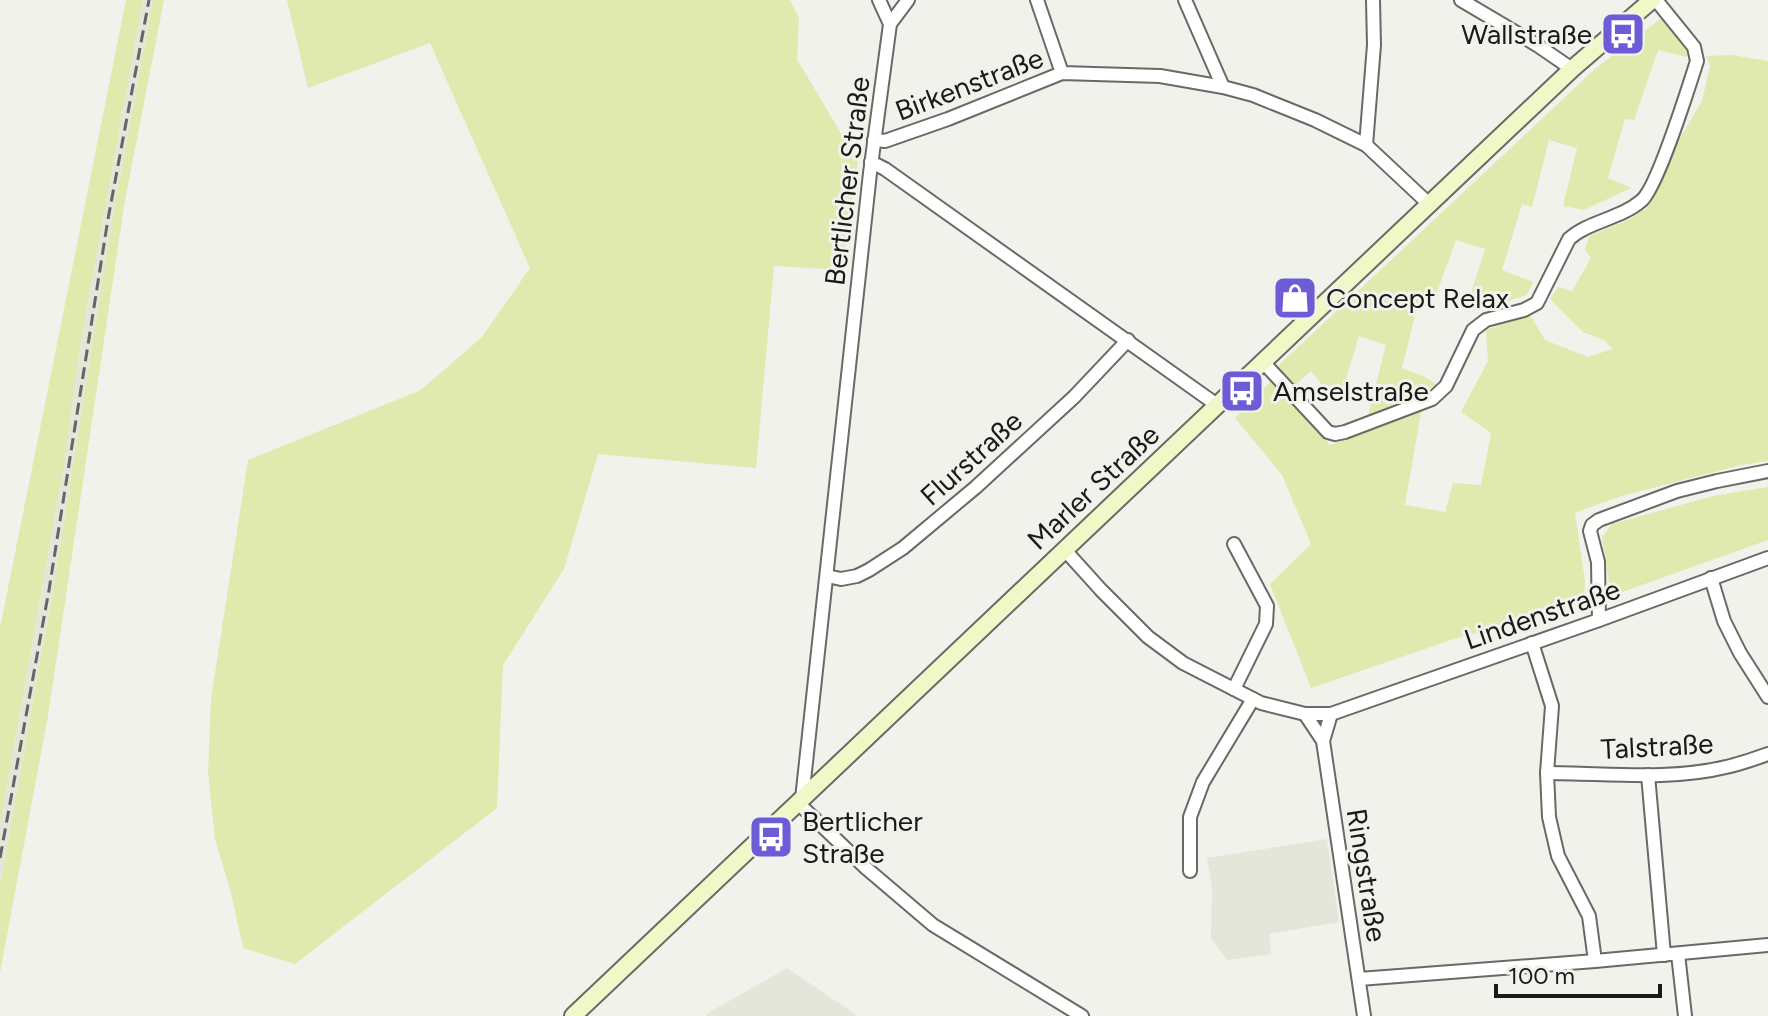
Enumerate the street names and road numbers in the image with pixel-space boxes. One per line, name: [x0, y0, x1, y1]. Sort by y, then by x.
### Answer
street label: Birkenstraße: [890, 40, 1048, 128]
street label: Bertlicher Straße: [817, 75, 877, 287]
street label: Flurstraße: [913, 404, 1029, 512]
street label: Marler Straße: [1020, 417, 1166, 557]
street label: Lindenstraße: [1460, 571, 1624, 657]
street label: Talstraße: [1600, 726, 1714, 766]
street label: Ringstraße: [1340, 806, 1394, 944]

